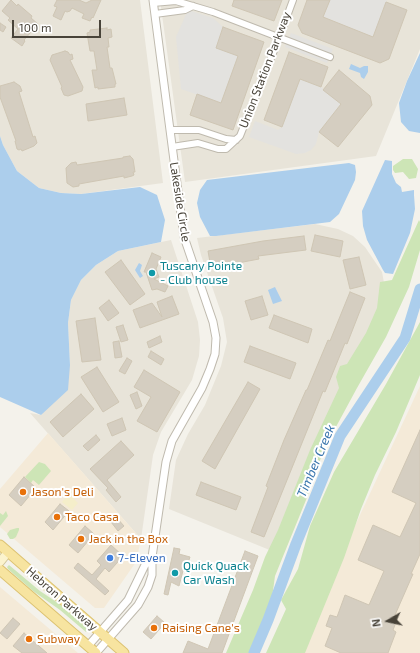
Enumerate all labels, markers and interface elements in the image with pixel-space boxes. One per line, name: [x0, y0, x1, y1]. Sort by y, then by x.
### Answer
street label: Union Station Parkway: [236, 10, 294, 130]
scale bar: [14, 12, 103, 38]
text: 100 m: [19, 20, 51, 34]
street label: Lakeside Circle: [167, 161, 193, 243]
place label: Tuscany Pointe - Club house: [160, 259, 242, 287]
marker: Tuscany Pointe - Club house: [147, 268, 157, 278]
water label: Timber Creek: [294, 422, 338, 500]
place label: Jason's Deli: [31, 485, 94, 499]
marker: Jason's Deli: [18, 487, 28, 497]
place label: Taco Casa: [65, 510, 119, 524]
marker: Taco Casa: [52, 512, 62, 522]
place label: Jack in the Box: [89, 532, 168, 546]
marker: Jack in the Box: [76, 534, 86, 544]
place label: 7-Eleven: [118, 551, 166, 565]
marker: 7-Eleven: [105, 553, 115, 563]
place label: Quick Quack Car Wash: [183, 559, 249, 587]
street label: Hebron Parkway: [23, 564, 101, 634]
marker: Quick Quack Car Wash: [170, 568, 180, 578]
north arrow: [368, 601, 408, 641]
text: N: [369, 618, 383, 628]
place label: Raising Cane's: [162, 621, 240, 635]
marker: Raising Cane's: [149, 623, 159, 633]
place label: Subway: [37, 632, 80, 646]
marker: Subway: [24, 634, 34, 644]

